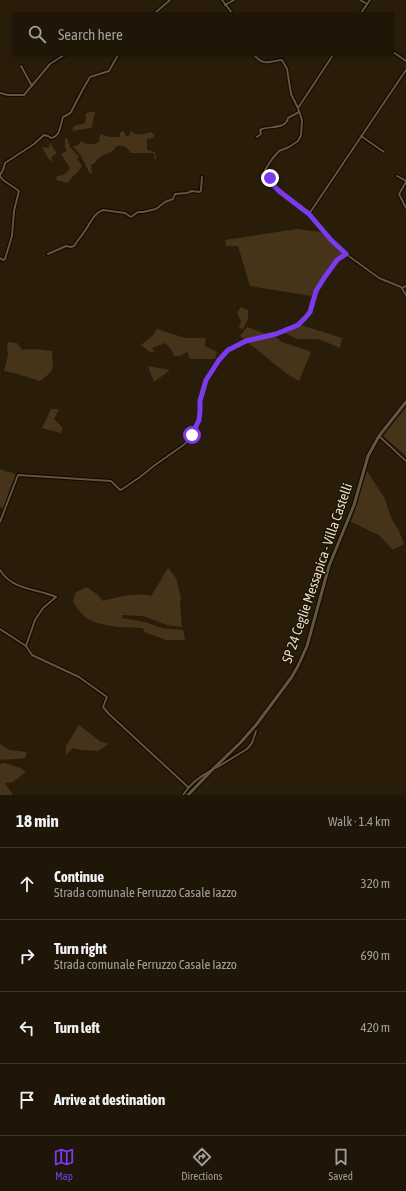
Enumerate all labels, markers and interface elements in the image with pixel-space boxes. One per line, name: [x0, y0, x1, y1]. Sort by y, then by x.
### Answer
search box: [12, 12, 394, 56]
icon: search: [26, 23, 48, 45]
text: Search here: [58, 26, 123, 43]
route end: [261, 169, 279, 187]
route start: [183, 426, 201, 444]
street label: SP 24 Ceglie Messapica - Villa Castelli: [279, 481, 355, 665]
text: 18 min: [16, 811, 59, 831]
text: Walk · 1.4 km: [328, 814, 390, 829]
text: Continue: [54, 868, 104, 885]
icon: ahead: [16, 873, 38, 895]
text: 320 m: [361, 876, 390, 891]
text: Strada comunale Ferruzzo Casale Iazzo: [54, 885, 237, 900]
text: Turn right: [54, 940, 107, 957]
icon: right: [16, 945, 38, 967]
text: 690 m: [361, 948, 390, 963]
text: Strada comunale Ferruzzo Casale Iazzo: [54, 957, 237, 972]
icon: left: [16, 1017, 38, 1039]
text: Turn left: [54, 1019, 100, 1036]
text: 420 m: [361, 1020, 390, 1035]
icon: arrive: [16, 1089, 38, 1111]
text: Arrive at destination: [54, 1091, 165, 1108]
tab: Map: [53, 1146, 75, 1182]
tab: Directions: [181, 1146, 222, 1182]
tab: Saved: [329, 1146, 353, 1182]

